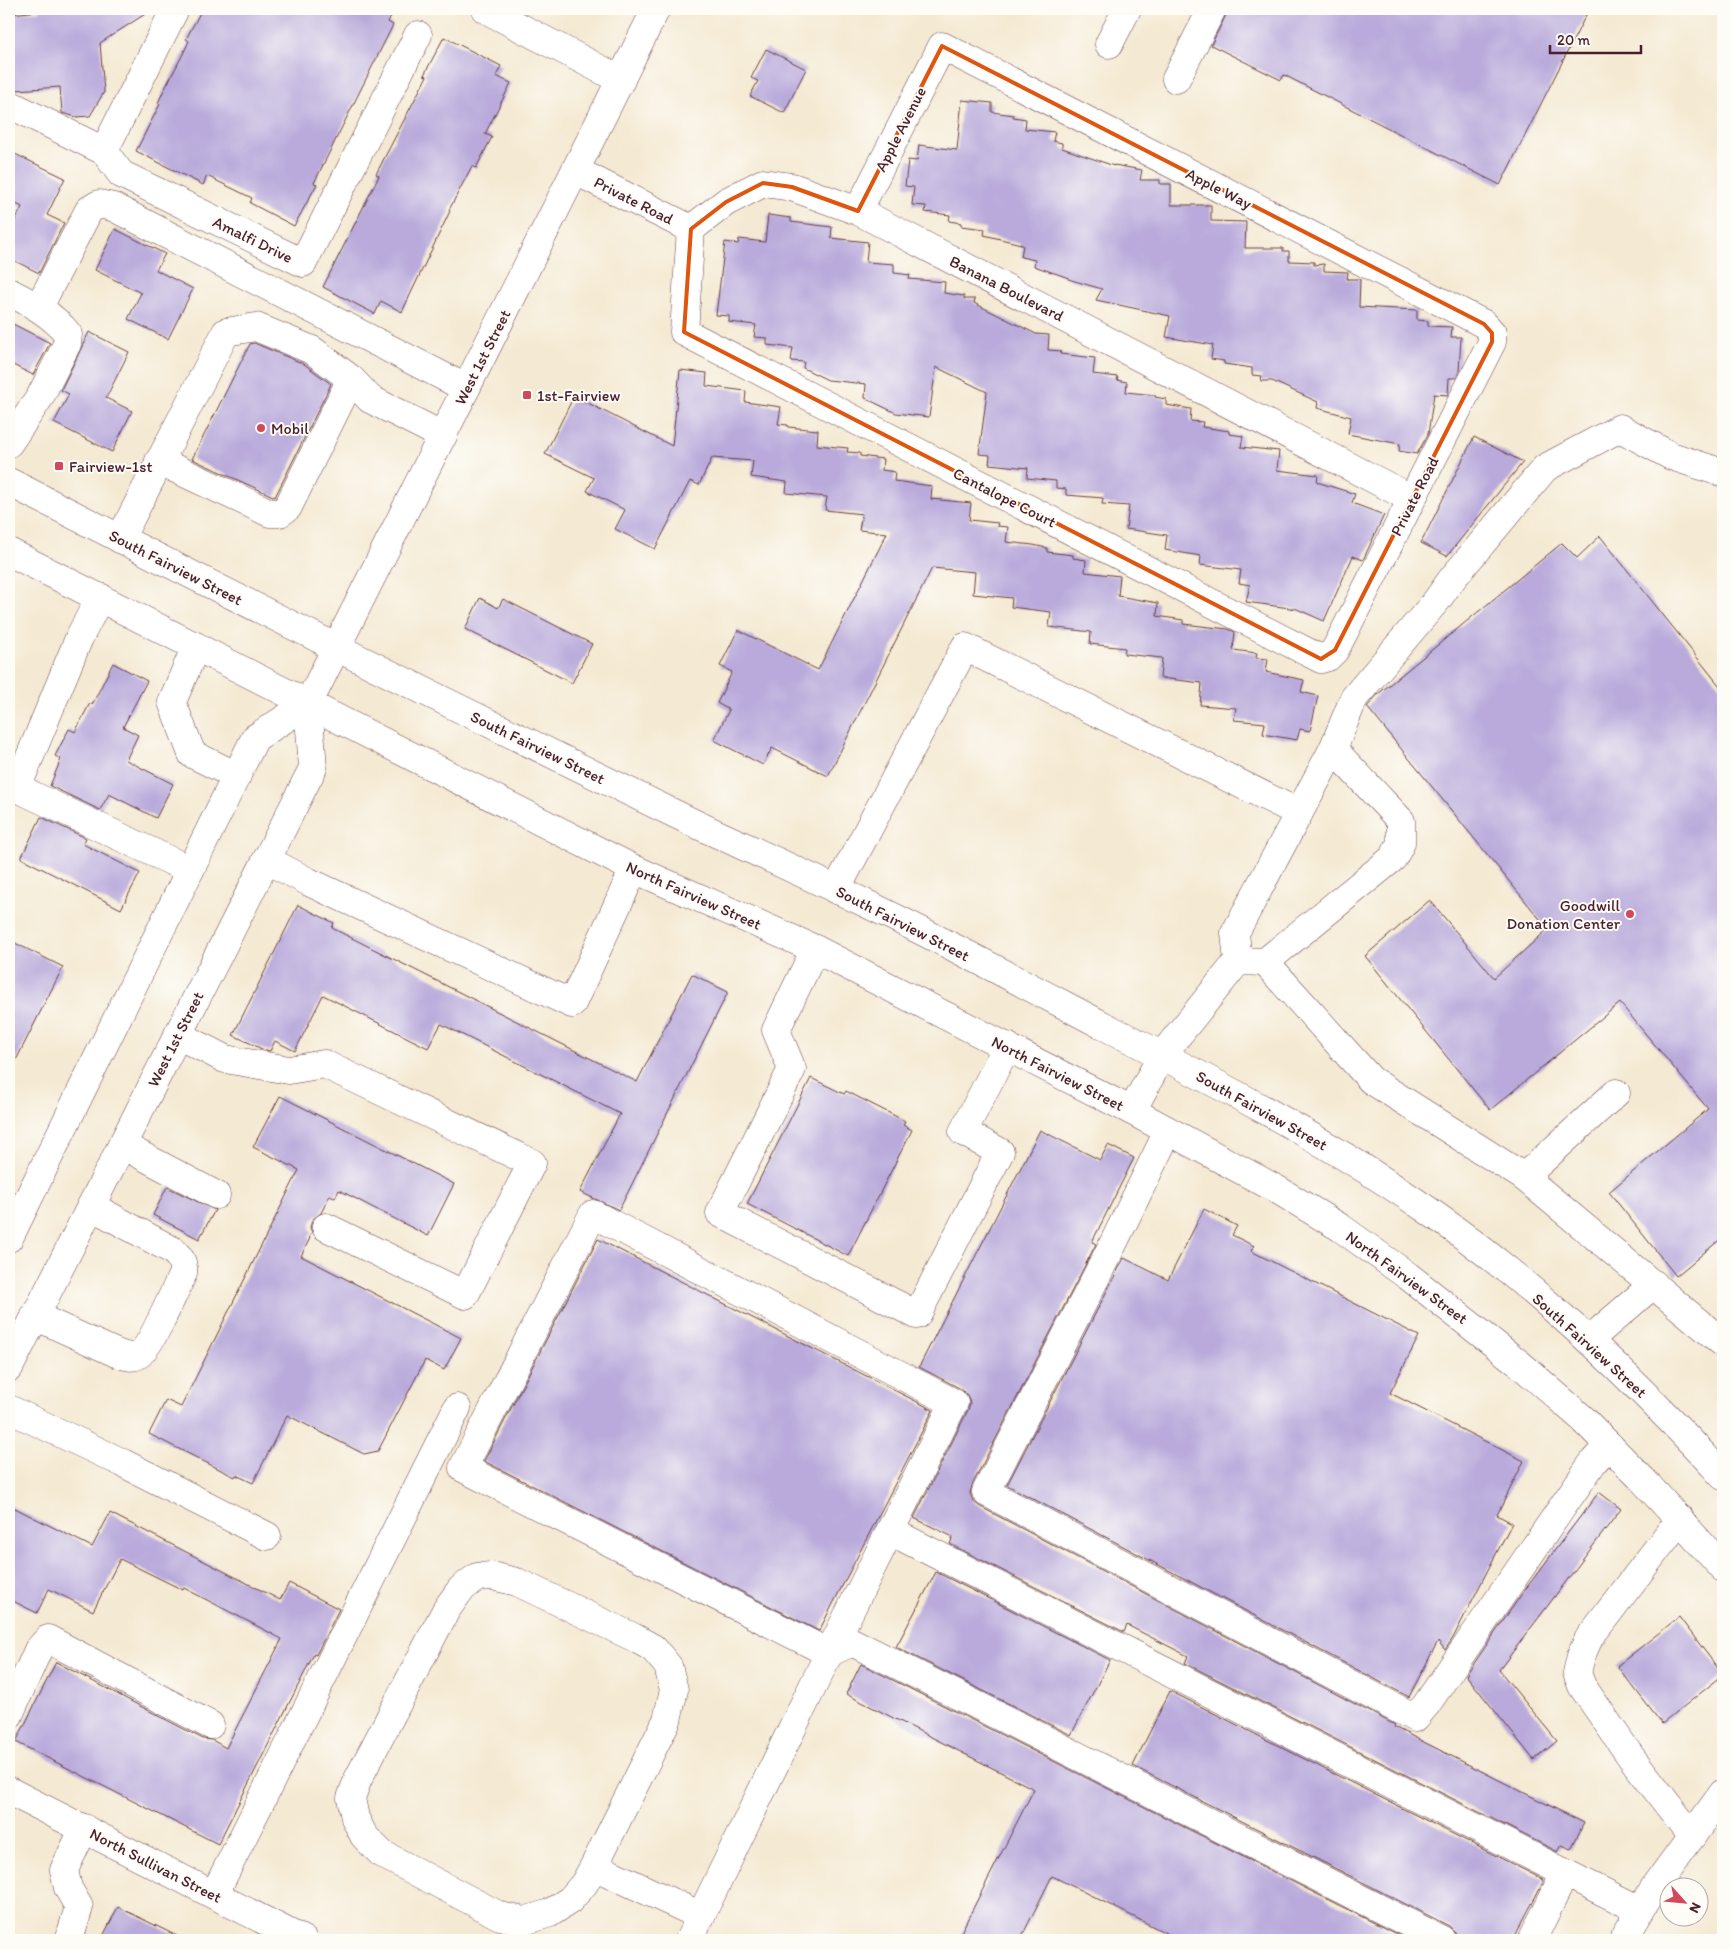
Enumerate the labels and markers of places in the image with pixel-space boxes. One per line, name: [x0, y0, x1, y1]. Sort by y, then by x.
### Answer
place label: 1st-Fairview: [537, 386, 620, 405]
marker: 1st-Fairview: [521, 389, 533, 401]
place label: Mobil: [271, 419, 309, 438]
marker: Mobil: [255, 422, 267, 434]
place label: Fairview-1st: [69, 457, 152, 476]
marker: Fairview-1st: [53, 460, 65, 472]
place label: Goodwill Donation Center: [1506, 896, 1621, 933]
marker: Goodwill Donation Center: [1624, 908, 1636, 920]

